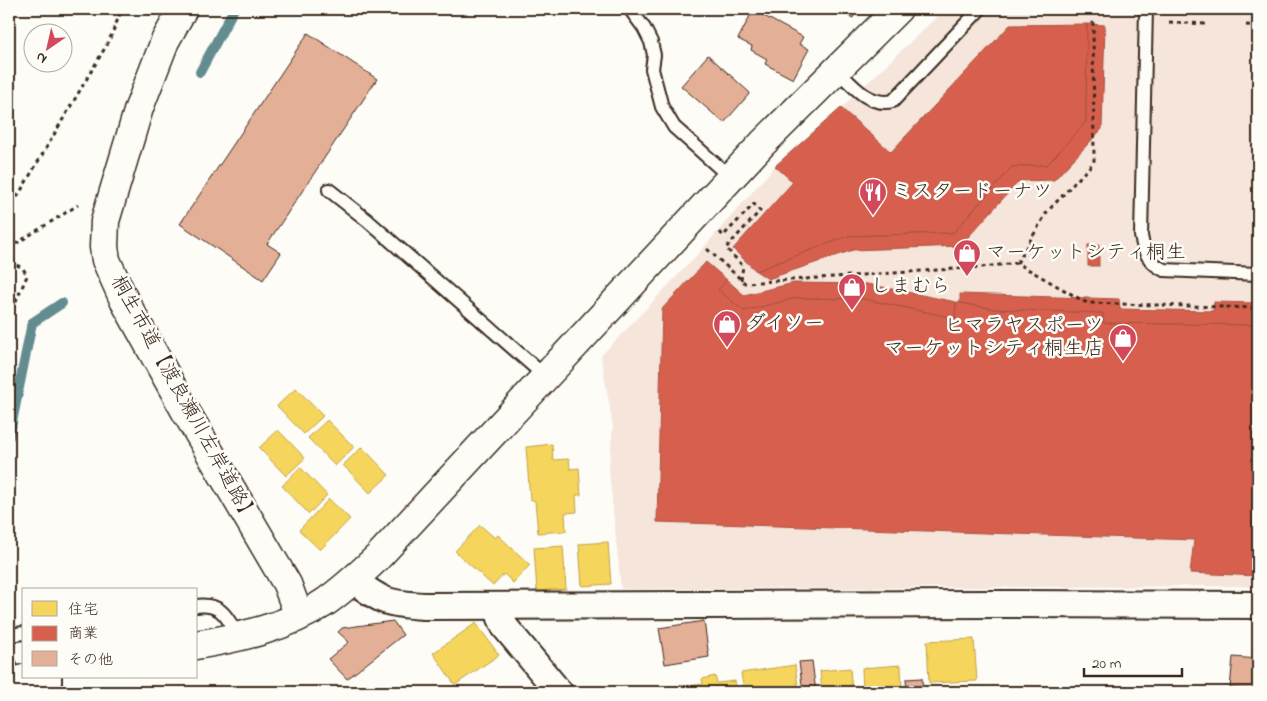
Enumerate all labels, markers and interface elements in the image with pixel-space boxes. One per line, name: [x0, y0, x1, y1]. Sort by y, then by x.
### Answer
north arrow: [22, 22, 72, 72]
text: N: [32, 46, 51, 69]
restaurant icon: ミスタードーナツ: [858, 177, 888, 216]
place label: ミスタードーナツ: [892, 178, 1052, 207]
shop icon: マーケットシティ桐生: [952, 238, 982, 277]
place label: マーケットシティ桐生: [986, 239, 1186, 268]
street label: 桐生市道【渡良瀬川左岸道路】: [102, 271, 264, 529]
shop icon: しまむら: [837, 272, 867, 311]
place label: しまむら: [871, 273, 951, 302]
shop icon: ダイソー: [712, 309, 742, 348]
place label: ダイソー: [746, 310, 824, 339]
place label: ヒマラヤスポーツ マーケットシティ桐生店: [884, 312, 1104, 364]
shop icon: ヒマラヤスポーツ マーケットシティ桐生店: [1108, 323, 1138, 362]
legend: [22, 588, 198, 678]
text: 住宅: [68, 599, 98, 621]
text: 商業: [68, 623, 98, 645]
scale bar: [1084, 646, 1182, 678]
text: その他: [68, 649, 113, 671]
text: 20 m: [1092, 653, 1122, 675]

